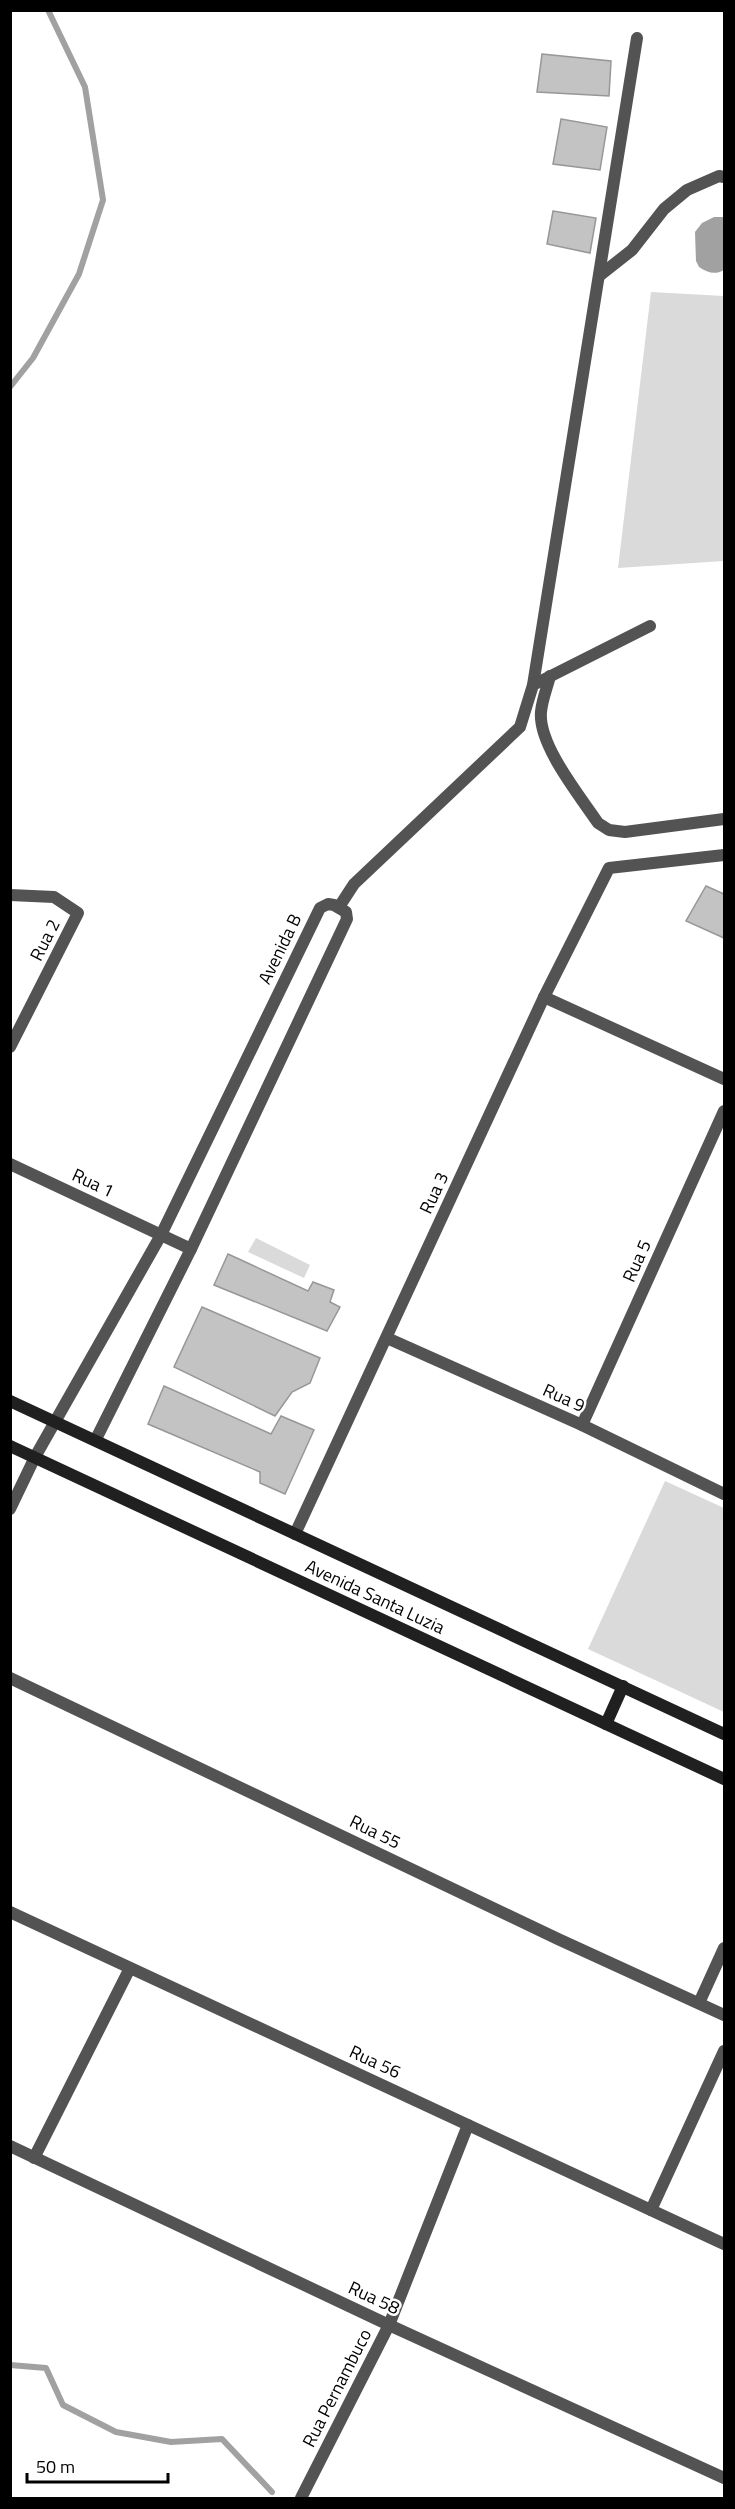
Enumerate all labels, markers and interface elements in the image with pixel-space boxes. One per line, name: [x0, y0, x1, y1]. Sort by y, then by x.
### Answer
street label: Avenida B: [251, 909, 308, 988]
street label: Rua 2: [23, 914, 66, 965]
street label: Rua 1: [68, 1161, 119, 1204]
street label: Rua 3: [412, 1167, 455, 1218]
street label: Rua 5: [615, 1235, 658, 1286]
street label: Rua 9: [539, 1376, 590, 1419]
street label: Avenida Santa Luzia: [301, 1552, 449, 1641]
street label: Rua 55: [345, 1808, 405, 1855]
street label: Rua 56: [345, 2038, 405, 2085]
street label: Rua 58: [344, 2274, 404, 2321]
street label: Rua Pernambuco: [295, 2324, 378, 2452]
scale bar: [27, 2446, 168, 2484]
text: 50 m: [36, 2453, 75, 2480]

